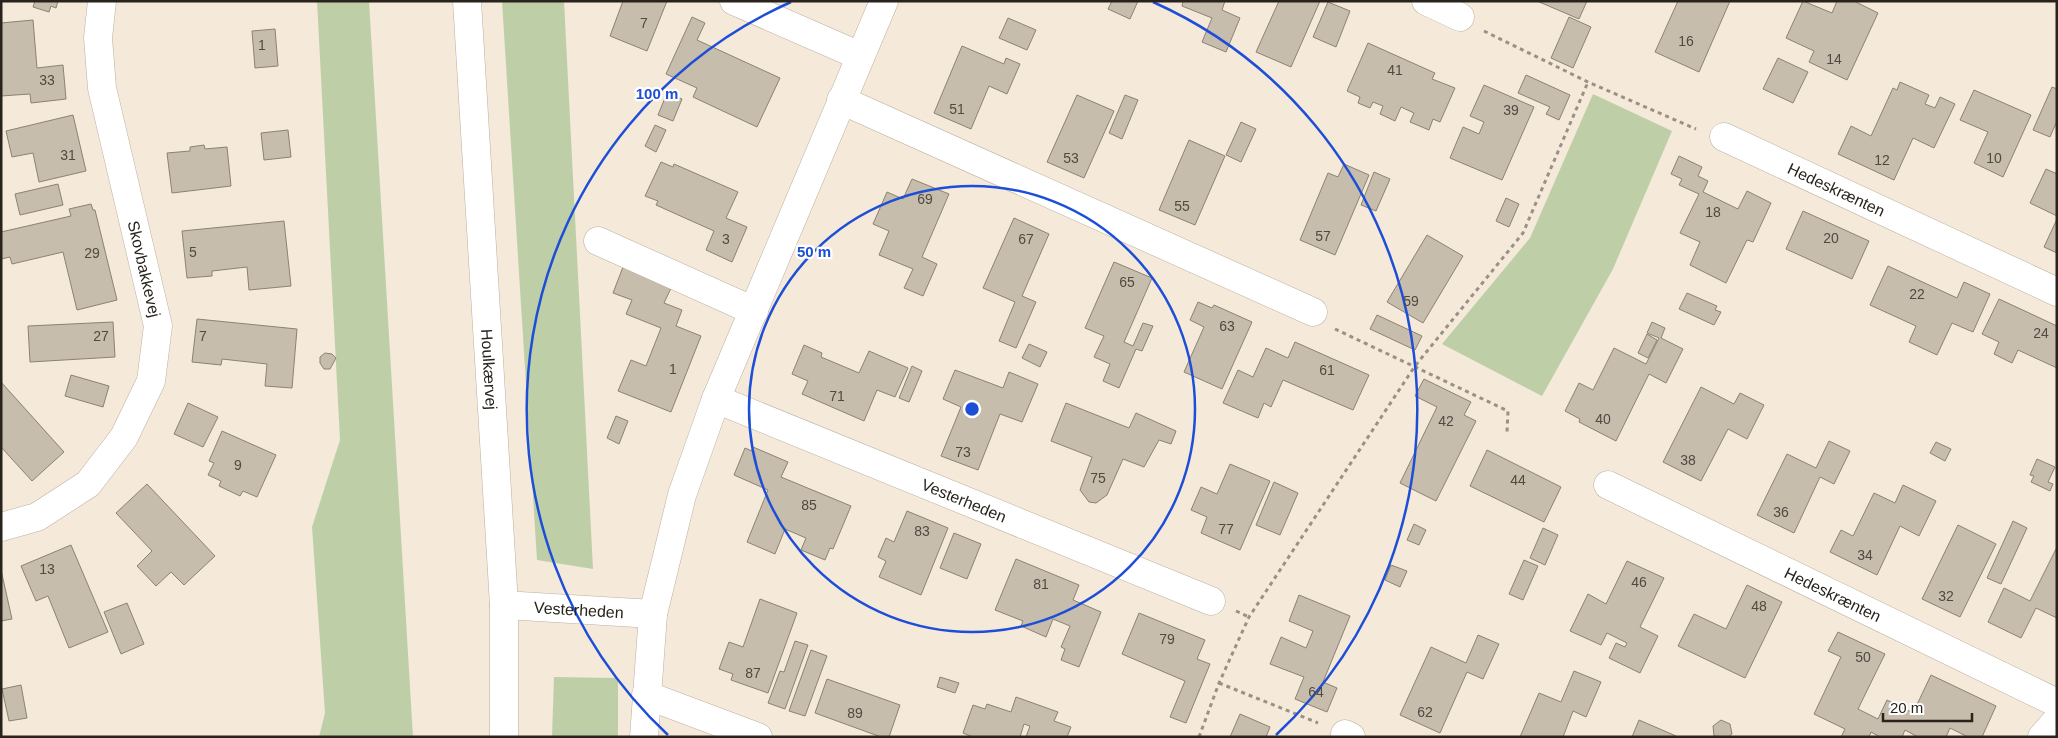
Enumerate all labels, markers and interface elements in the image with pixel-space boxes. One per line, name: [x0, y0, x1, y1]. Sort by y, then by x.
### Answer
house number: 7: [640, 15, 648, 31]
house number: 16: [1678, 33, 1694, 49]
house number: 1: [258, 37, 266, 53]
house number: 14: [1826, 51, 1842, 67]
house number: 41: [1387, 62, 1403, 78]
house number: 33: [39, 72, 55, 88]
text: 100 m: [636, 85, 678, 102]
house number: 51: [949, 101, 965, 117]
house number: 39: [1503, 102, 1519, 118]
house number: 31: [60, 147, 76, 163]
house number: 53: [1063, 150, 1079, 166]
house number: 10: [1986, 150, 2002, 166]
house number: 12: [1874, 152, 1890, 168]
street label: Hedeskrænten: [1785, 159, 1888, 219]
house number: 69: [917, 191, 933, 207]
house number: 55: [1174, 198, 1190, 214]
house number: 18: [1705, 204, 1721, 220]
street label: Skovbakkevej: [125, 219, 163, 319]
house number: 57: [1315, 228, 1331, 244]
house number: 20: [1823, 230, 1839, 246]
house number: 3: [722, 231, 730, 247]
house number: 67: [1018, 231, 1034, 247]
text: 50 m: [797, 243, 831, 260]
house number: 5: [189, 244, 197, 260]
house number: 29: [84, 245, 100, 261]
house number: 65: [1119, 274, 1135, 290]
house number: 22: [1909, 286, 1925, 302]
house number: 59: [1403, 293, 1419, 309]
house number: 63: [1219, 318, 1235, 334]
house number: 24: [2033, 325, 2049, 341]
house number: 27: [93, 328, 109, 344]
house number: 7: [199, 328, 207, 344]
street label: Houlkærvej: [479, 328, 501, 410]
house number: 1: [669, 361, 677, 377]
house number: 61: [1319, 362, 1335, 378]
house number: 71: [829, 388, 845, 404]
centre of rings: [963, 400, 981, 418]
house number: 40: [1595, 411, 1611, 427]
house number: 42: [1438, 413, 1454, 429]
house number: 73: [955, 444, 971, 460]
house number: 38: [1680, 452, 1696, 468]
house number: 9: [234, 457, 242, 473]
house number: 75: [1090, 470, 1106, 486]
house number: 44: [1510, 472, 1526, 488]
street label: Vesterheden: [919, 475, 1009, 525]
house number: 85: [801, 497, 817, 513]
house number: 36: [1773, 504, 1789, 520]
house number: 77: [1218, 521, 1234, 537]
house number: 83: [914, 523, 930, 539]
house number: 34: [1857, 547, 1873, 563]
house number: 13: [39, 561, 55, 577]
street label: Hedeskrænten: [1782, 564, 1884, 625]
house number: 46: [1631, 574, 1647, 590]
house number: 81: [1033, 576, 1049, 592]
house number: 32: [1938, 588, 1954, 604]
street label: Vesterheden: [533, 598, 624, 621]
house number: 48: [1751, 598, 1767, 614]
house number: 79: [1159, 631, 1175, 647]
house number: 50: [1855, 649, 1871, 665]
house number: 87: [745, 665, 761, 681]
house number: 64: [1308, 684, 1324, 700]
scale bar: [1883, 690, 1972, 722]
text: 20 m: [1890, 699, 1923, 716]
house number: 62: [1417, 704, 1433, 720]
house number: 89: [847, 705, 863, 721]

